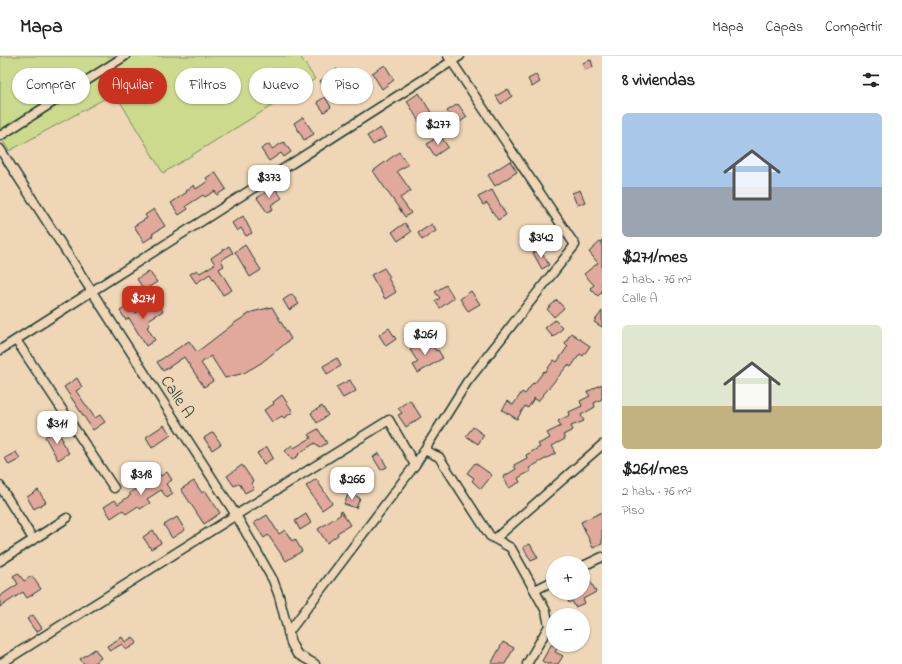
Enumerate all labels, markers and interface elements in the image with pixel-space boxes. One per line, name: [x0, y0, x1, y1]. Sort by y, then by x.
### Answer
text: Mapa: [20, 14, 62, 41]
text: Mapa: [712, 17, 744, 38]
text: Capas: [766, 17, 803, 38]
text: Compartir: [825, 17, 882, 38]
chip: Comprar: [12, 68, 90, 104]
chip: Alquilar: [98, 68, 167, 104]
chip: Filtros: [175, 68, 241, 104]
chip: Nuevo: [249, 68, 313, 104]
chip: Piso: [321, 68, 373, 104]
text: 8 viviendas: [622, 68, 695, 93]
icon: filters: [860, 69, 882, 91]
pin: $277: [414, 112, 462, 146]
text: $277: [425, 115, 451, 134]
icon: home: [716, 139, 788, 211]
pin: $373: [245, 165, 293, 199]
text: $373: [257, 168, 281, 187]
pin: $342: [517, 225, 565, 259]
text: $342: [528, 228, 554, 247]
text: $271/mes: [622, 245, 688, 270]
text: 2 hab. · 76 m²: [622, 270, 692, 289]
pin: $271: [119, 286, 167, 320]
text: $271: [131, 289, 155, 308]
text: Calle A: [622, 289, 658, 308]
pin: $261: [401, 322, 449, 356]
text: $261: [413, 325, 437, 344]
icon: home: [716, 351, 788, 423]
street label: Calle A: [154, 371, 200, 423]
pin: $311: [33, 411, 81, 445]
text: $311: [46, 414, 68, 433]
text: $261/mes: [622, 457, 688, 482]
pin: $318: [117, 462, 165, 496]
text: $318: [130, 465, 152, 484]
pin: $266: [328, 467, 376, 501]
text: $266: [339, 470, 365, 489]
text: 2 hab. · 76 m²: [622, 482, 692, 501]
text: Piso: [622, 501, 644, 520]
map controls: [546, 556, 590, 652]
button: +: [546, 556, 590, 600]
button: −: [546, 608, 590, 652]

